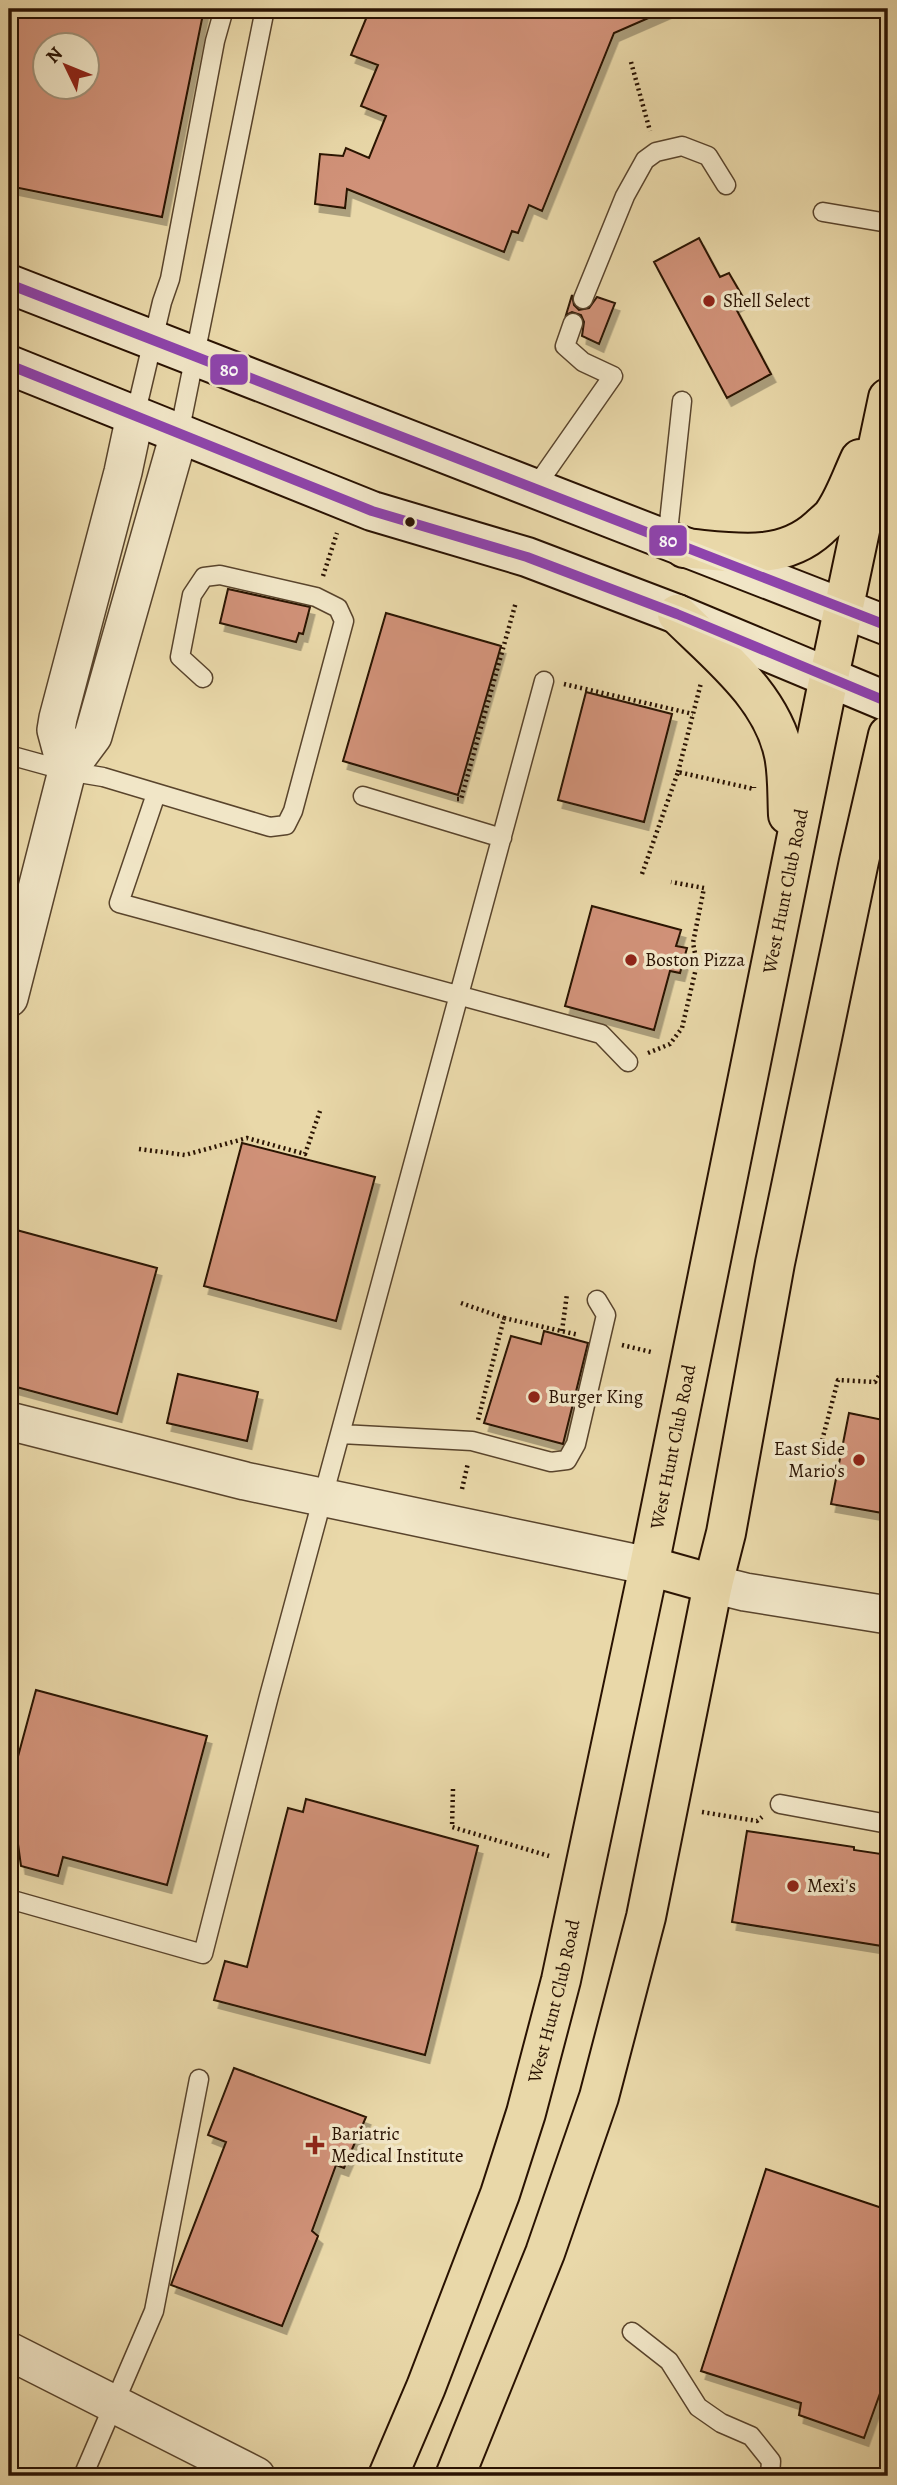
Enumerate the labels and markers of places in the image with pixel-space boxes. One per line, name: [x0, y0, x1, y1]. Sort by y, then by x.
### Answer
place label: Shell Select: [723, 288, 810, 314]
marker: Shell Select: [701, 293, 717, 309]
unlabelled marker: [403, 515, 417, 529]
place label: Boston Pizza: [645, 947, 745, 973]
marker: Boston Pizza: [623, 952, 639, 968]
place label: Burger King: [548, 1384, 644, 1410]
marker: Burger King: [526, 1389, 542, 1405]
place label: East Side Mario's: [774, 1436, 845, 1484]
marker: East Side Mario's: [851, 1452, 867, 1468]
place label: Mexi's: [807, 1873, 856, 1899]
marker: Mexi's: [785, 1878, 801, 1894]
place label: Bariatric Medical Institute: [331, 2121, 464, 2169]
marker: Bariatric Medical Institute: [305, 2135, 325, 2155]

